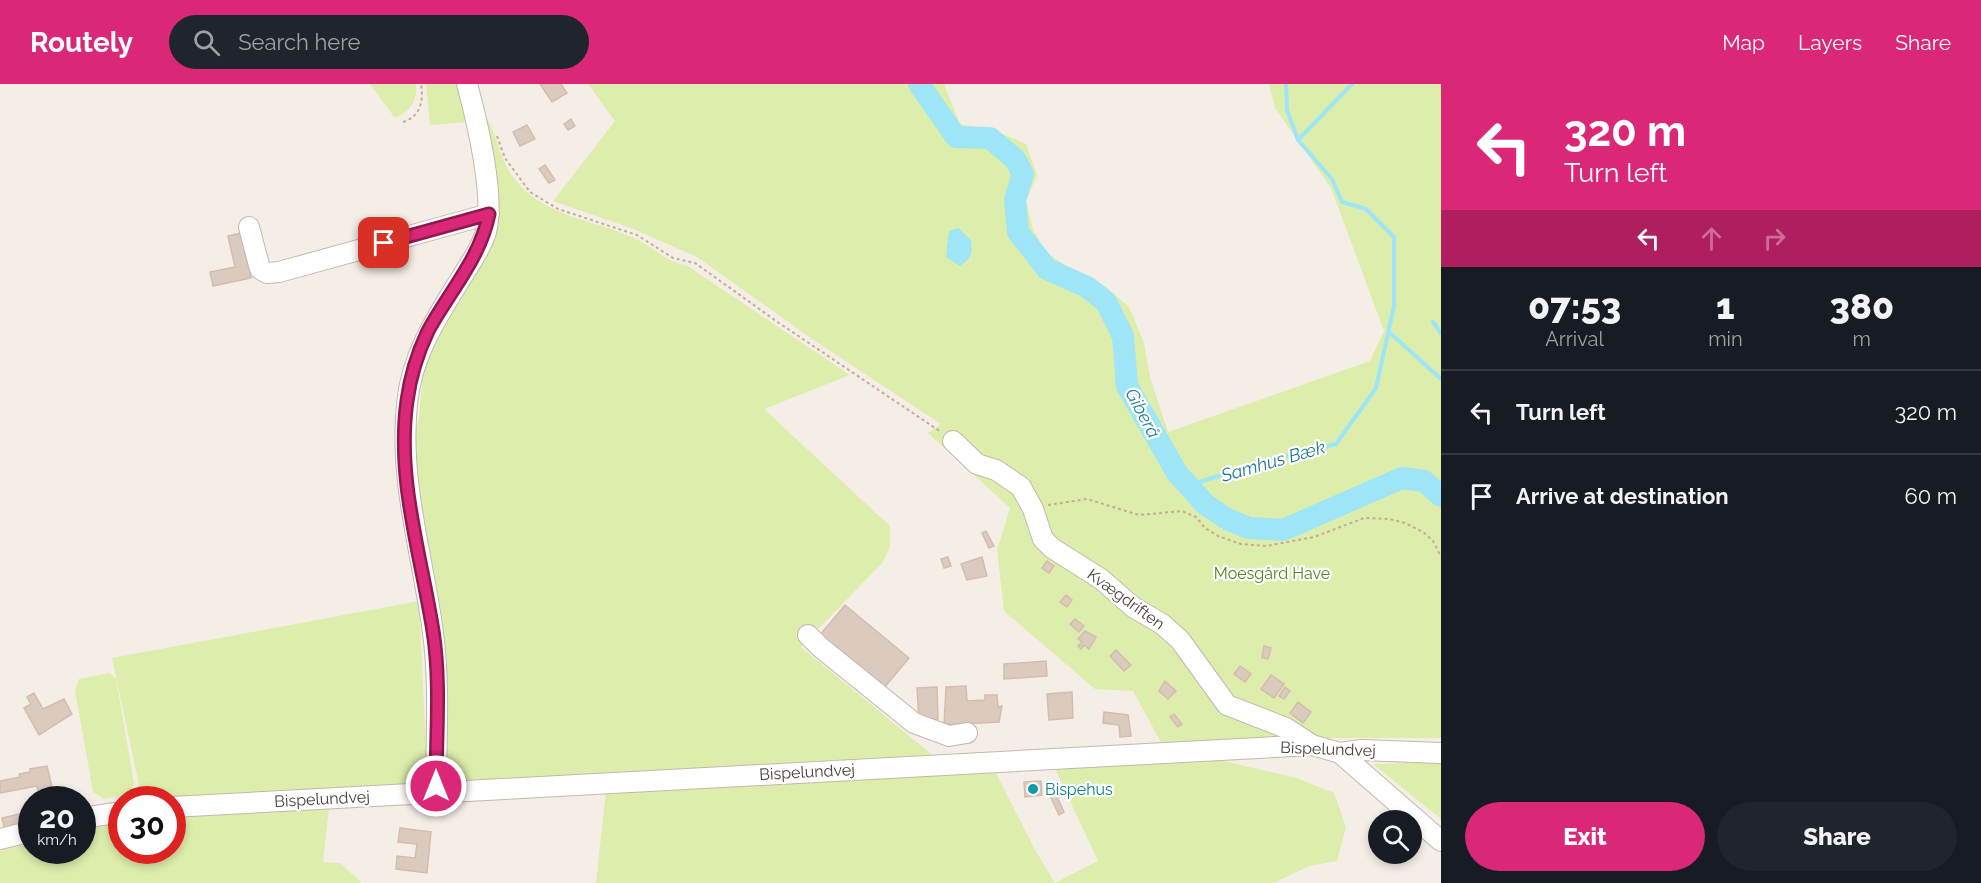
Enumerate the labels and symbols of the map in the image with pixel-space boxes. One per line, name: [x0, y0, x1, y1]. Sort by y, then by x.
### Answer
pin: [358, 217, 409, 268]
water label: Giberå: [1121, 385, 1165, 442]
water label: Samhus Bæk: [1217, 436, 1328, 486]
park label: Moesgård Have: [1214, 564, 1330, 583]
street label: Kvægdriften: [1084, 565, 1168, 633]
street label: Bispelundvej: [1280, 738, 1376, 760]
position arrow: [404, 754, 468, 818]
street label: Bispelundvej: [759, 760, 855, 784]
place label: Bispehus: [1045, 780, 1113, 799]
marker: Bispehus: [1026, 782, 1040, 796]
speed limit sign: 30: [108, 786, 186, 864]
street label: Bispelundvej: [274, 787, 370, 811]

